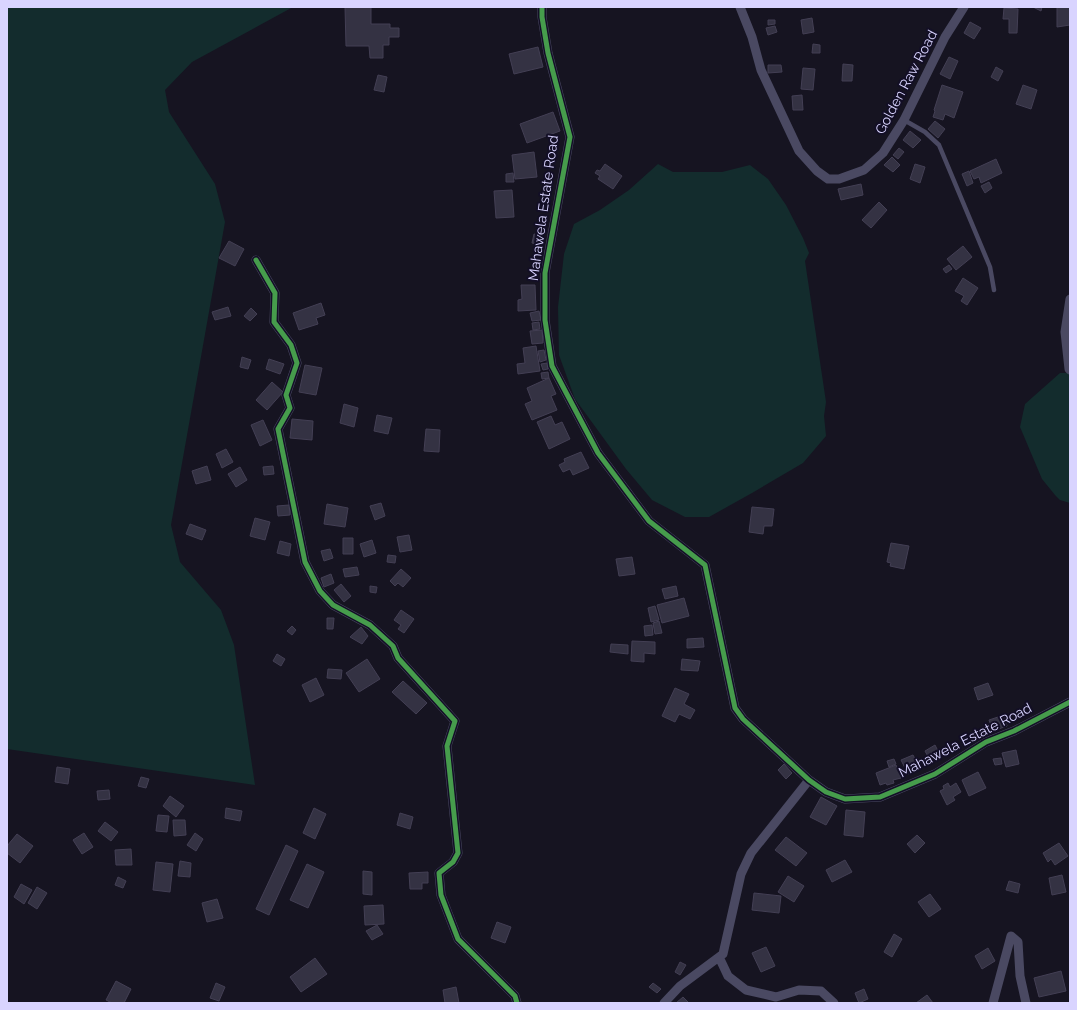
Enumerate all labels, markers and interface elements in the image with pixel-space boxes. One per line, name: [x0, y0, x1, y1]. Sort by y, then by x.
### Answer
street label: Golden Raw Road: [872, 27, 940, 137]
street label: Mahawela Estate Road: [525, 134, 561, 282]
street label: Mahawela Estate Road: [896, 699, 1034, 781]

